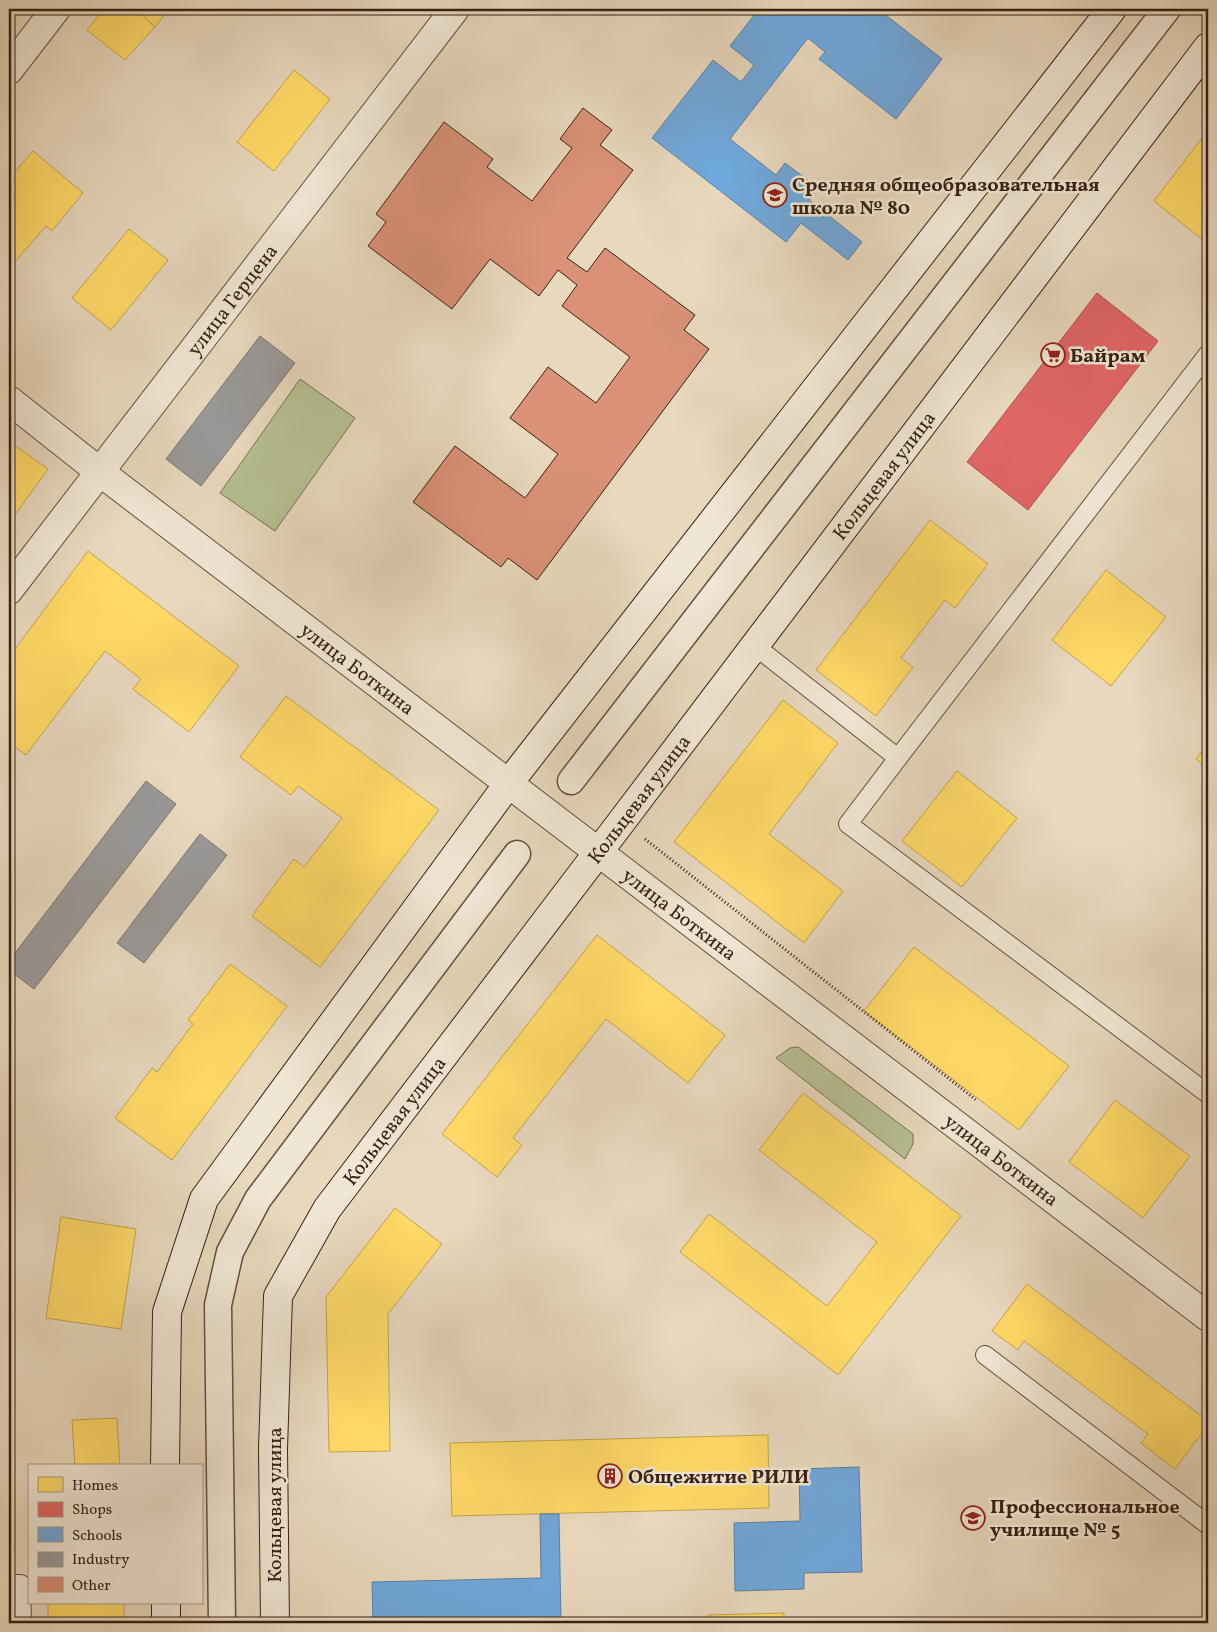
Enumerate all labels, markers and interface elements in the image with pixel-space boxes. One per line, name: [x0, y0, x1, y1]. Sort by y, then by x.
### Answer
place label: Средняя общеобразовательная школа № 80: [792, 172, 1100, 223]
school or university icon: Средняя общеобразовательная школа № 80: [762, 182, 788, 208]
street label: улица Герцена: [181, 239, 286, 363]
supermarket icon: Байрам: [1040, 342, 1066, 368]
place label: Байрам: [1070, 343, 1146, 371]
street label: Кольцевая улица: [827, 406, 943, 547]
street label: улица Боткина: [293, 617, 420, 723]
street label: Кольцевая улица: [582, 730, 698, 871]
street label: улица Боткина: [615, 863, 742, 969]
street label: Кольцевая улица: [338, 1051, 454, 1192]
street label: улица Боткина: [937, 1108, 1064, 1214]
street label: Кольцевая улица: [262, 1427, 290, 1583]
building icon: Общежитие РИЛИ: [597, 1463, 623, 1489]
legend: [28, 1464, 202, 1604]
place label: Общежитие РИЛИ: [628, 1464, 809, 1492]
text: Homes: [72, 1476, 118, 1497]
place label: Профессиональное училище № 5: [990, 1494, 1180, 1545]
text: Shops: [72, 1500, 112, 1521]
school or university icon: Профессиональное училище № 5: [960, 1505, 986, 1531]
text: Schools: [72, 1526, 122, 1547]
text: Industry: [72, 1550, 129, 1571]
text: Other: [72, 1576, 111, 1597]

